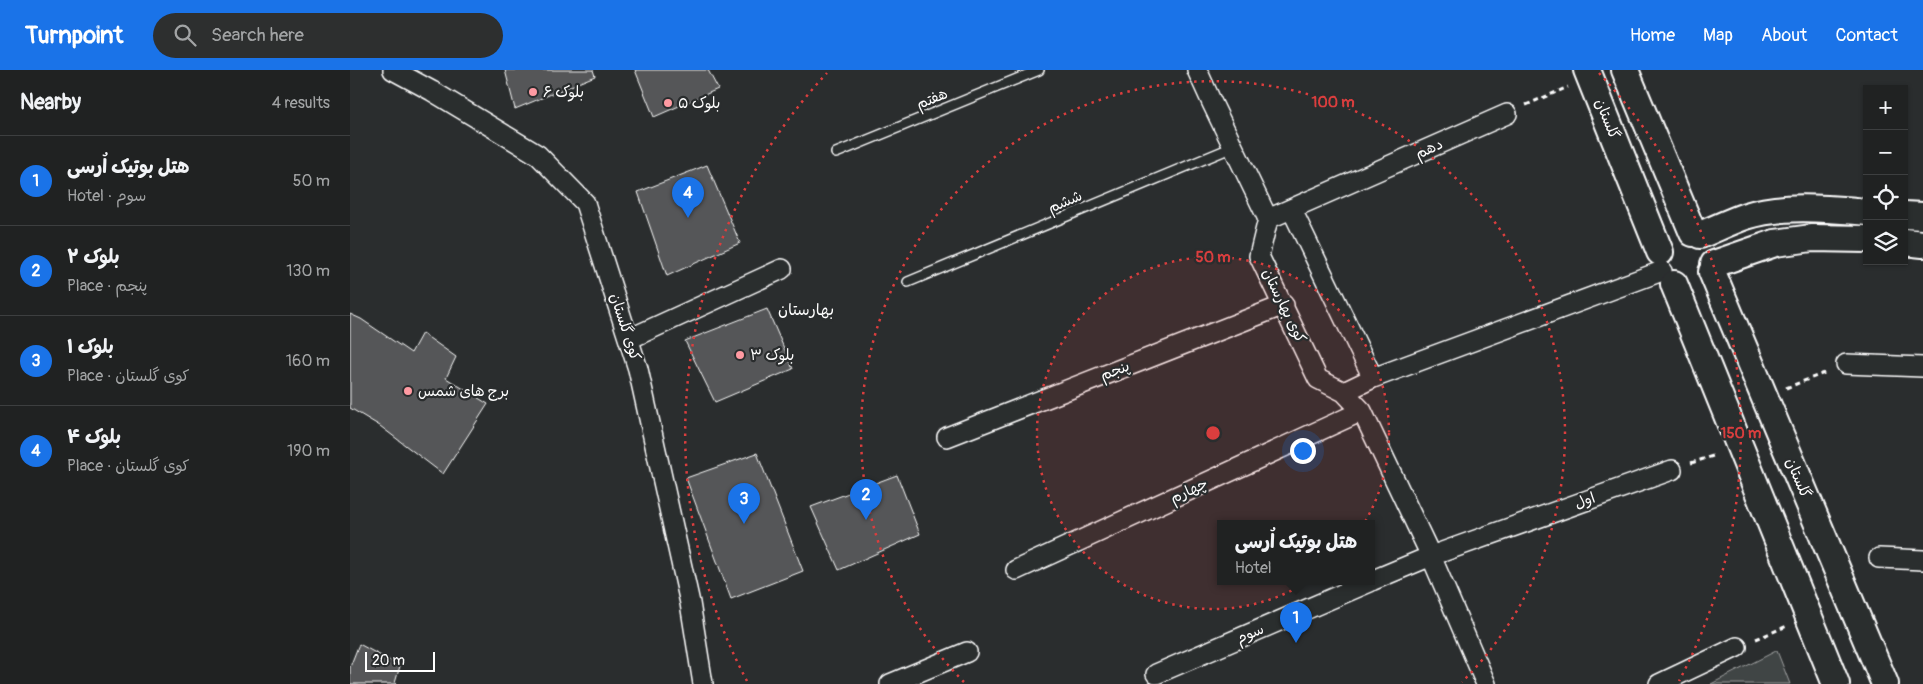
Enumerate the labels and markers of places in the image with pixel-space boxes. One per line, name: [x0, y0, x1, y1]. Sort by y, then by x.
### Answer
place label: بلوک ۶: [543, 83, 584, 102]
marker: بلوک ۶: [527, 86, 539, 98]
place label: بلوک ۵: [678, 94, 720, 113]
marker: بلوک ۵: [662, 97, 674, 109]
pin: 4: [672, 177, 704, 218]
place label: بلوک ۳: [750, 346, 794, 365]
marker: بلوک ۳: [734, 349, 746, 361]
place label: برج های شمس: [418, 382, 509, 401]
marker: برج های شمس: [402, 385, 414, 397]
centre of rings: [1204, 424, 1222, 442]
pin: 2: [850, 479, 882, 520]
pin: 3: [728, 483, 760, 524]
pin: 1: [1280, 602, 1312, 643]

